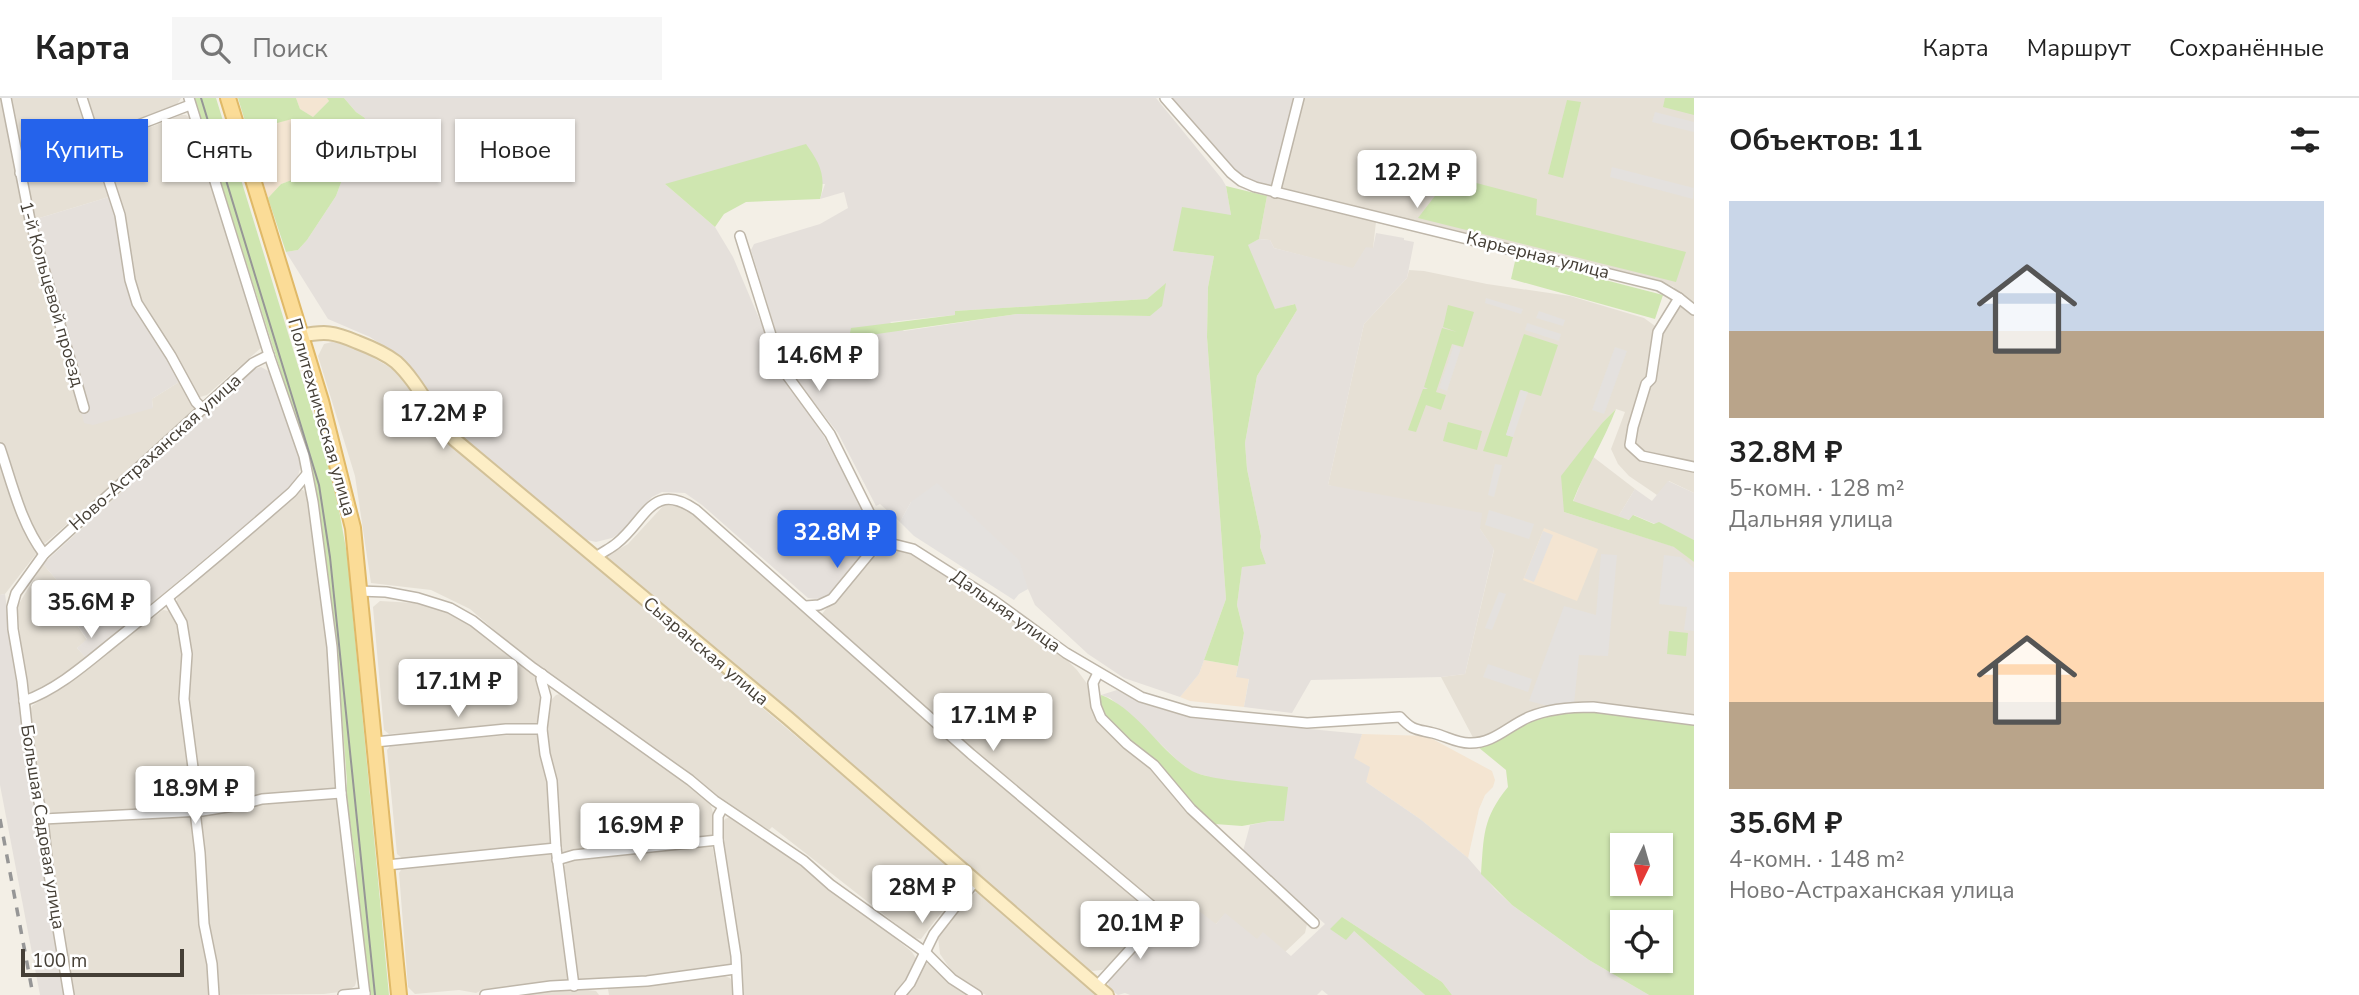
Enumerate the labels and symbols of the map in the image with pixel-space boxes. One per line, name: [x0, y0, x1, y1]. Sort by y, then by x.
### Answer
pin: 12.2M ₽: [1352, 150, 1482, 210]
street label: 1-й Кольцевой проезд: [14, 199, 90, 390]
street label: Карьерная улица: [1464, 226, 1612, 284]
street label: Политехническая улица: [282, 315, 362, 519]
pin: 14.6M ₽: [754, 334, 884, 393]
street label: Ново-Астраханская улица: [64, 368, 246, 536]
pin: 17.2M ₽: [378, 392, 508, 451]
pin: 32.8M ₽: [772, 510, 902, 570]
street label: Дальняя улица: [946, 564, 1066, 658]
pin: 35.6M ₽: [26, 580, 156, 640]
street label: Сызранская улица: [638, 591, 774, 711]
pin: 17.1M ₽: [393, 660, 523, 719]
pin: 17.1M ₽: [928, 694, 1058, 753]
street label: Большая Садовая улица: [15, 723, 71, 931]
pin: 18.9M ₽: [130, 766, 260, 826]
pin: 16.9M ₽: [575, 804, 705, 863]
north arrow: [1610, 833, 1673, 896]
pin: 28M ₽: [873, 866, 971, 925]
pin: 20.1M ₽: [1075, 902, 1205, 961]
scale bar: [21, 946, 184, 978]

